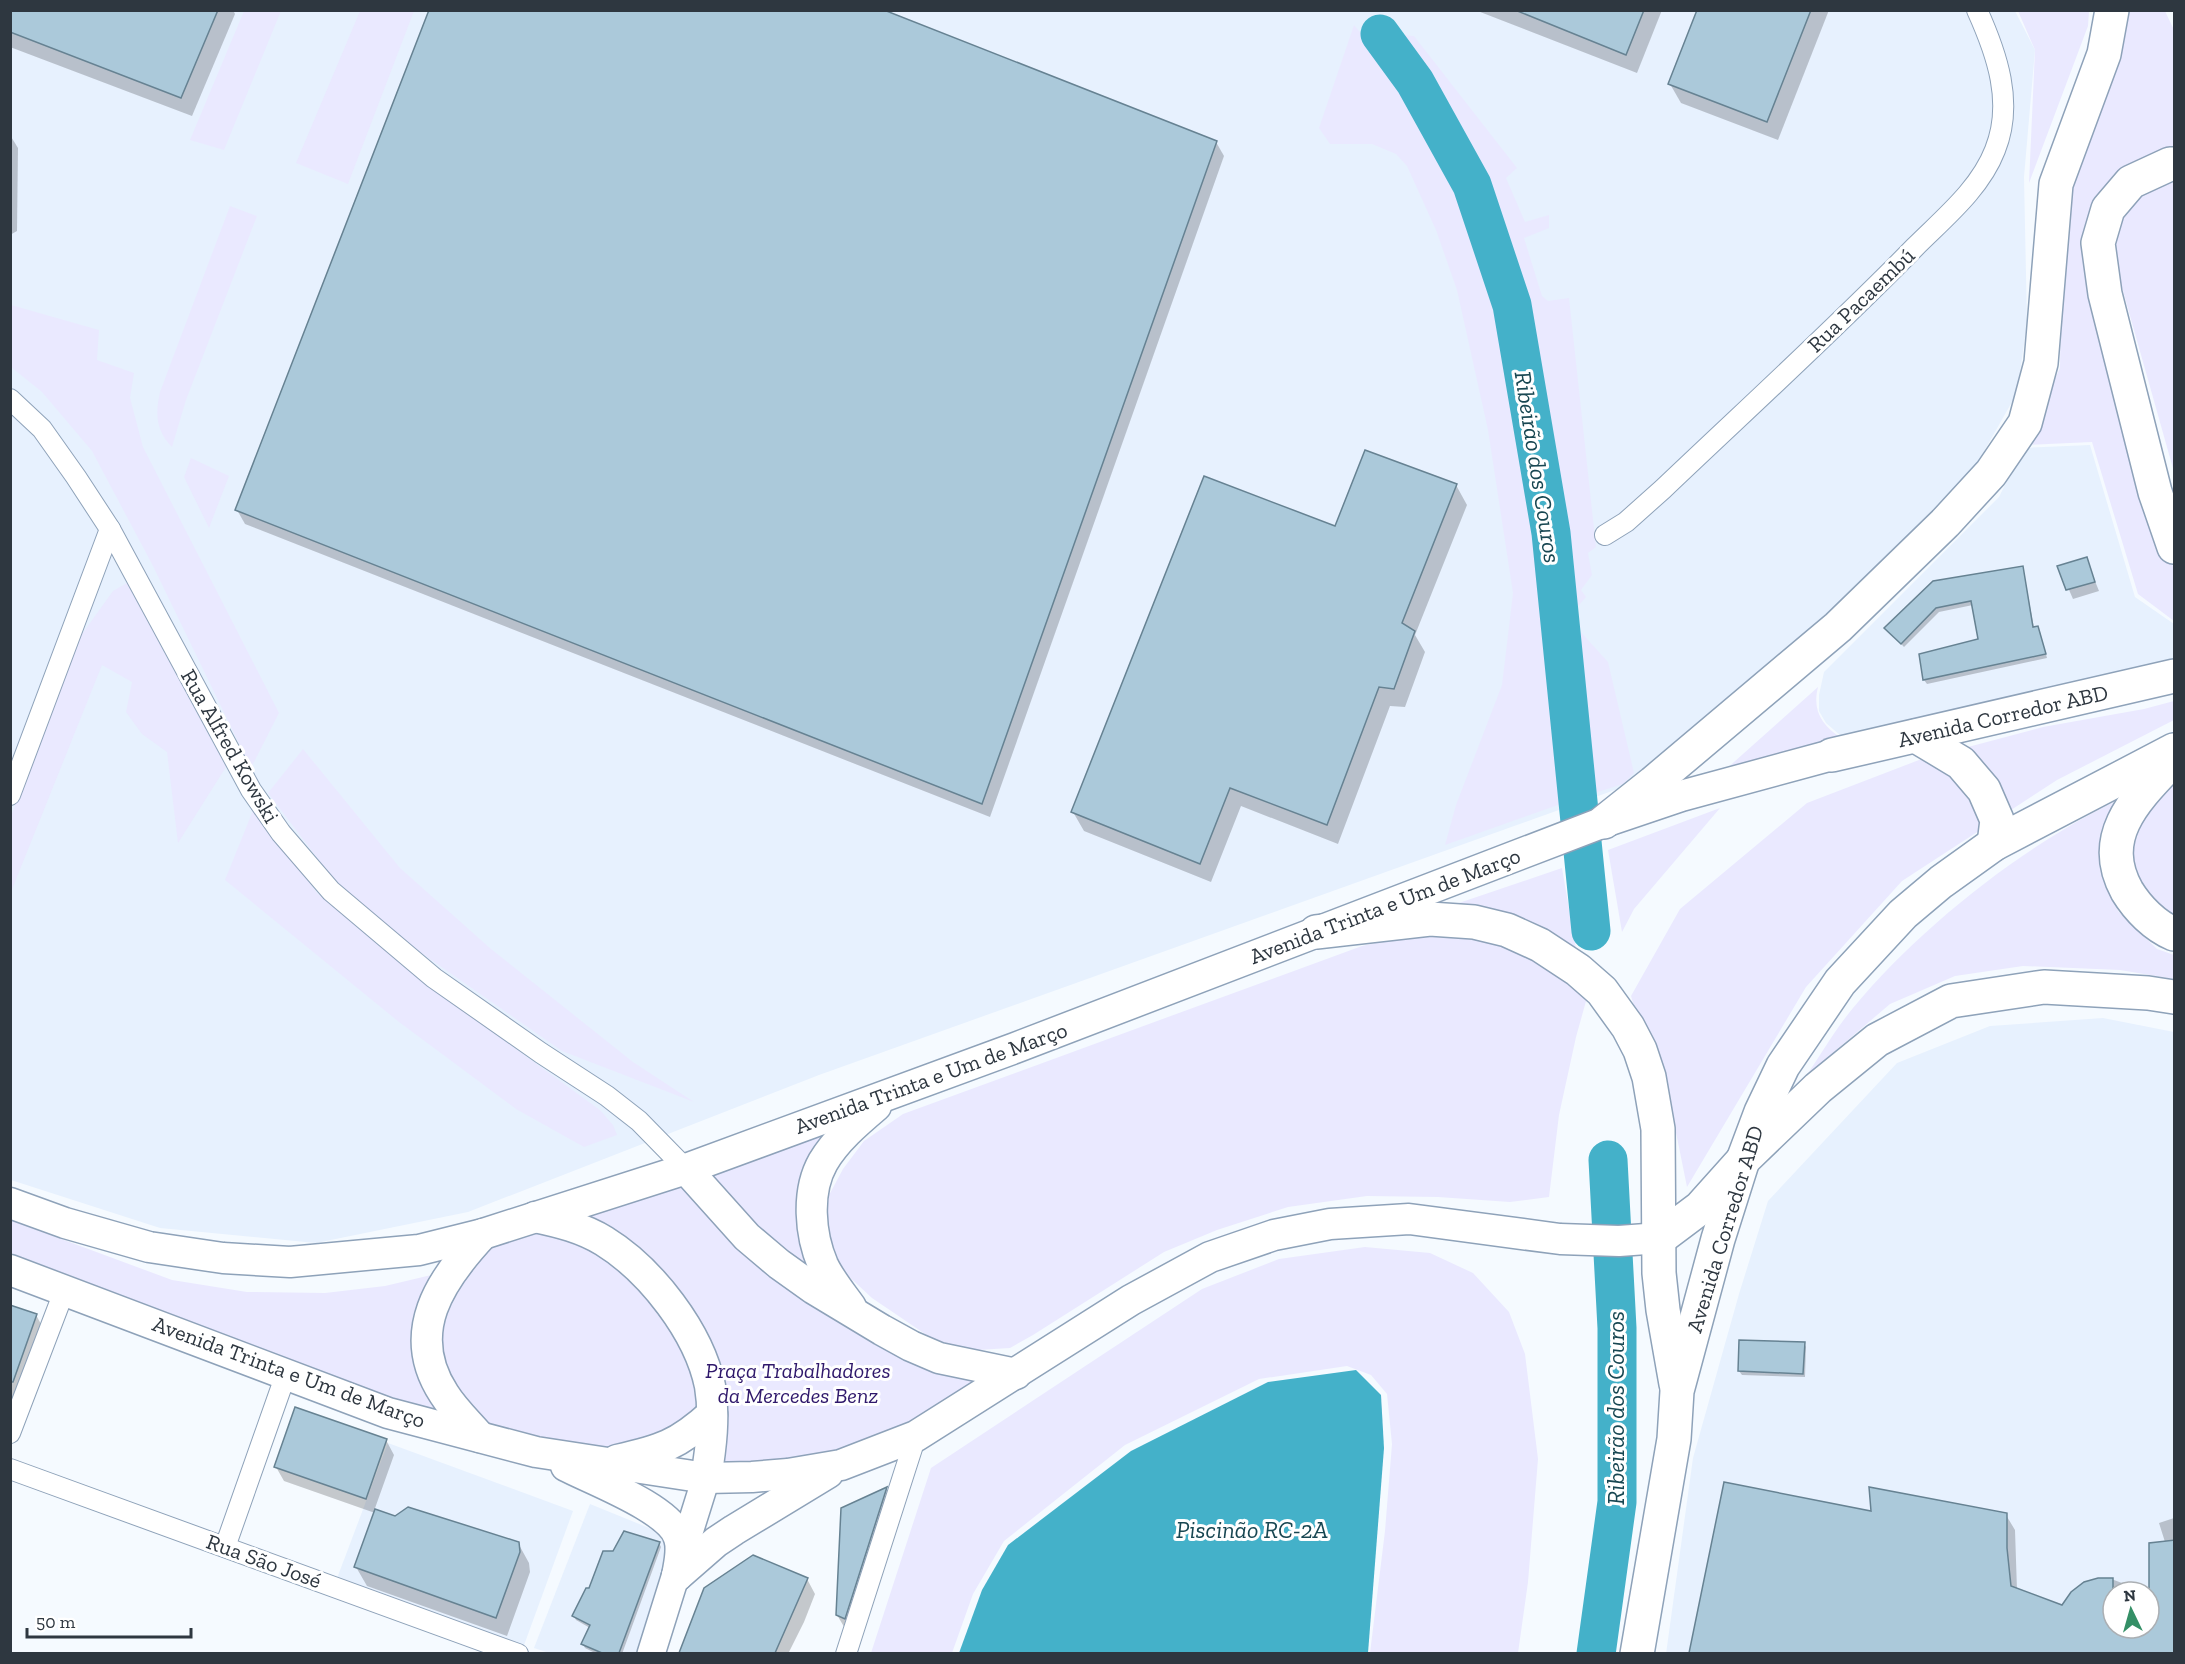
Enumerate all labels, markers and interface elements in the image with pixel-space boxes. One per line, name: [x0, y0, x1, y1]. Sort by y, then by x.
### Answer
street label: Rua Pacaembú: [1802, 242, 1921, 358]
water label: Ribeirão dos Couros: [1508, 369, 1568, 565]
street label: Rua Alfred Kowski: [175, 664, 285, 828]
street label: Avenida Corredor ABD: [1895, 679, 2111, 753]
street label: Avenida Trinta e Um de Março: [1246, 842, 1524, 970]
street label: Avenida Trinta e Um de Março: [791, 1016, 1071, 1140]
street label: Avenida Corredor ABD: [1681, 1122, 1769, 1336]
street label: Avenida Trinta e Um de Março: [149, 1310, 429, 1434]
water label: Ribeirão dos Couros: [1601, 1311, 1630, 1505]
park label: Praça Trabalhadores da Mercedes Benz: [705, 1357, 891, 1409]
water label: Piscinão RC-2A: [1176, 1515, 1328, 1544]
street label: Rua São José: [203, 1528, 325, 1594]
north arrow: [2101, 1580, 2161, 1640]
text: N: [2123, 1586, 2137, 1606]
scale bar: [27, 1601, 190, 1639]
text: 50 m: [36, 1611, 76, 1633]

